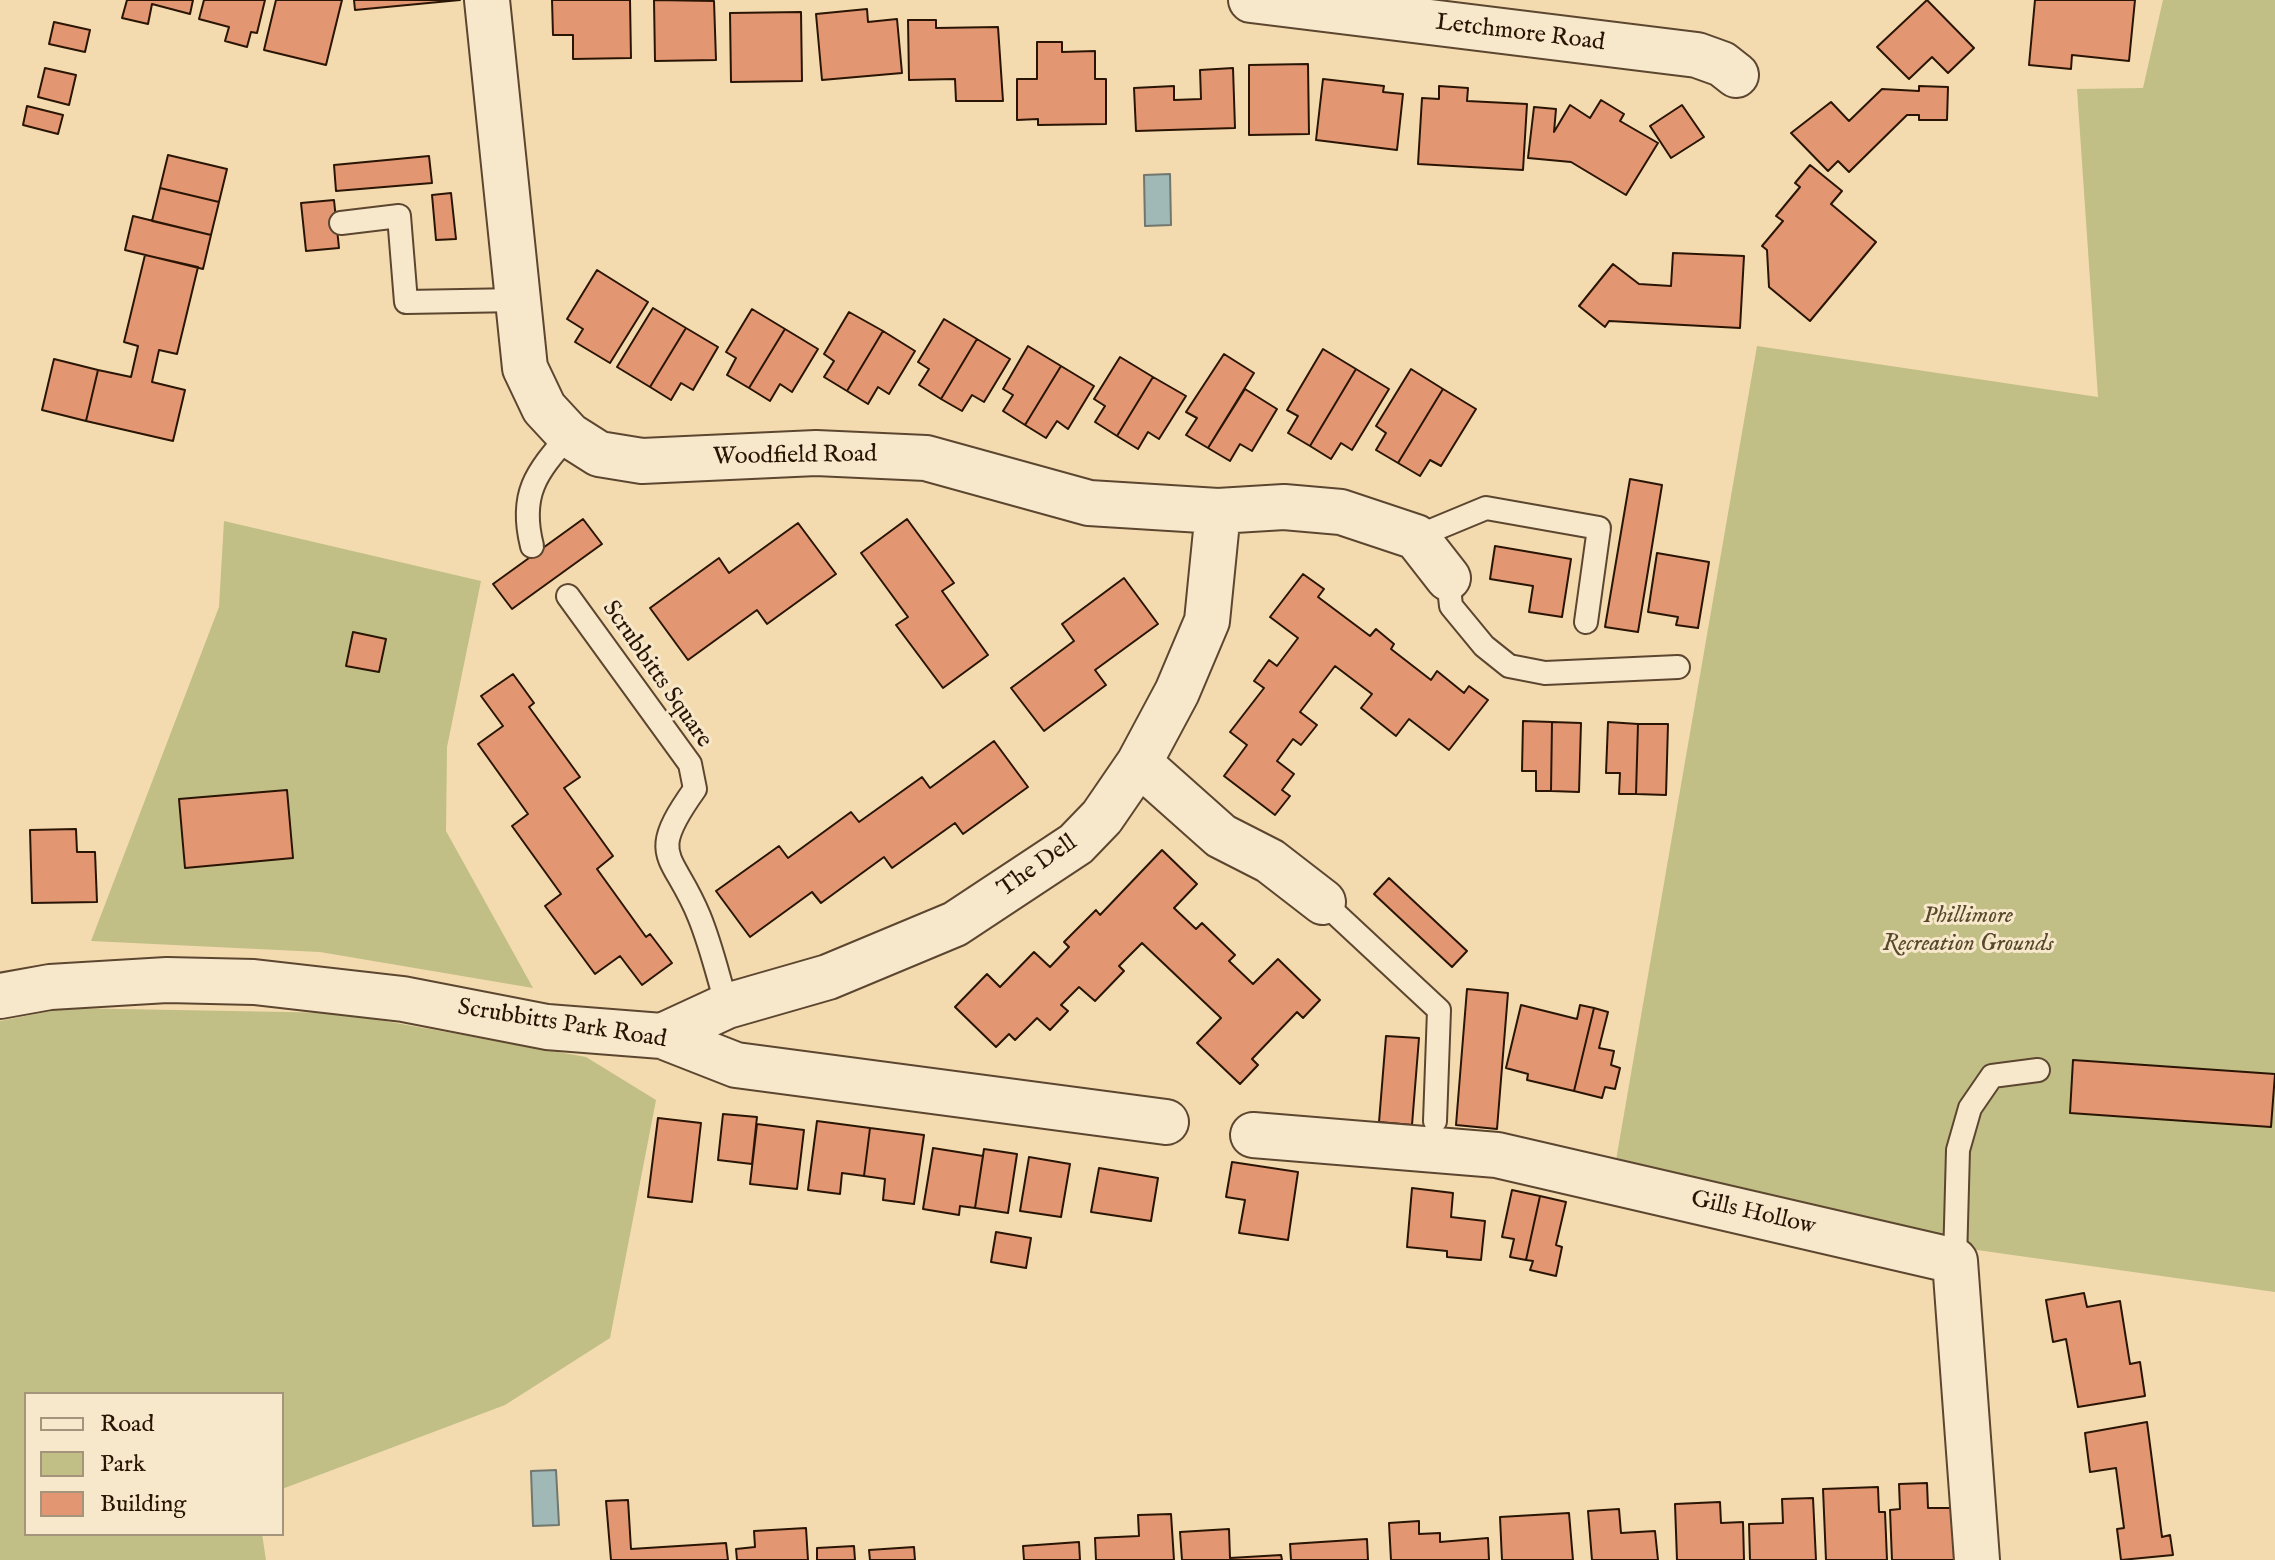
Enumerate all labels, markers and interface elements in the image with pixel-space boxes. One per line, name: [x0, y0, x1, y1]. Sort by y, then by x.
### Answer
street label: Letchmore Road: [1434, 9, 1606, 59]
street label: Woodfield Road: [713, 441, 877, 473]
street label: Scrubbitts Square: [595, 596, 717, 754]
street label: The Dell: [993, 829, 1083, 905]
park label: Phillimore Recreation Grounds: [1882, 903, 2054, 959]
street label: Scrubbitts Park Road: [456, 994, 668, 1056]
street label: Gills Hollow: [1688, 1186, 1818, 1242]
legend: [24, 1392, 284, 1536]
text: Road: [100, 1409, 154, 1440]
text: Park: [100, 1449, 146, 1480]
text: Building: [100, 1489, 186, 1520]

